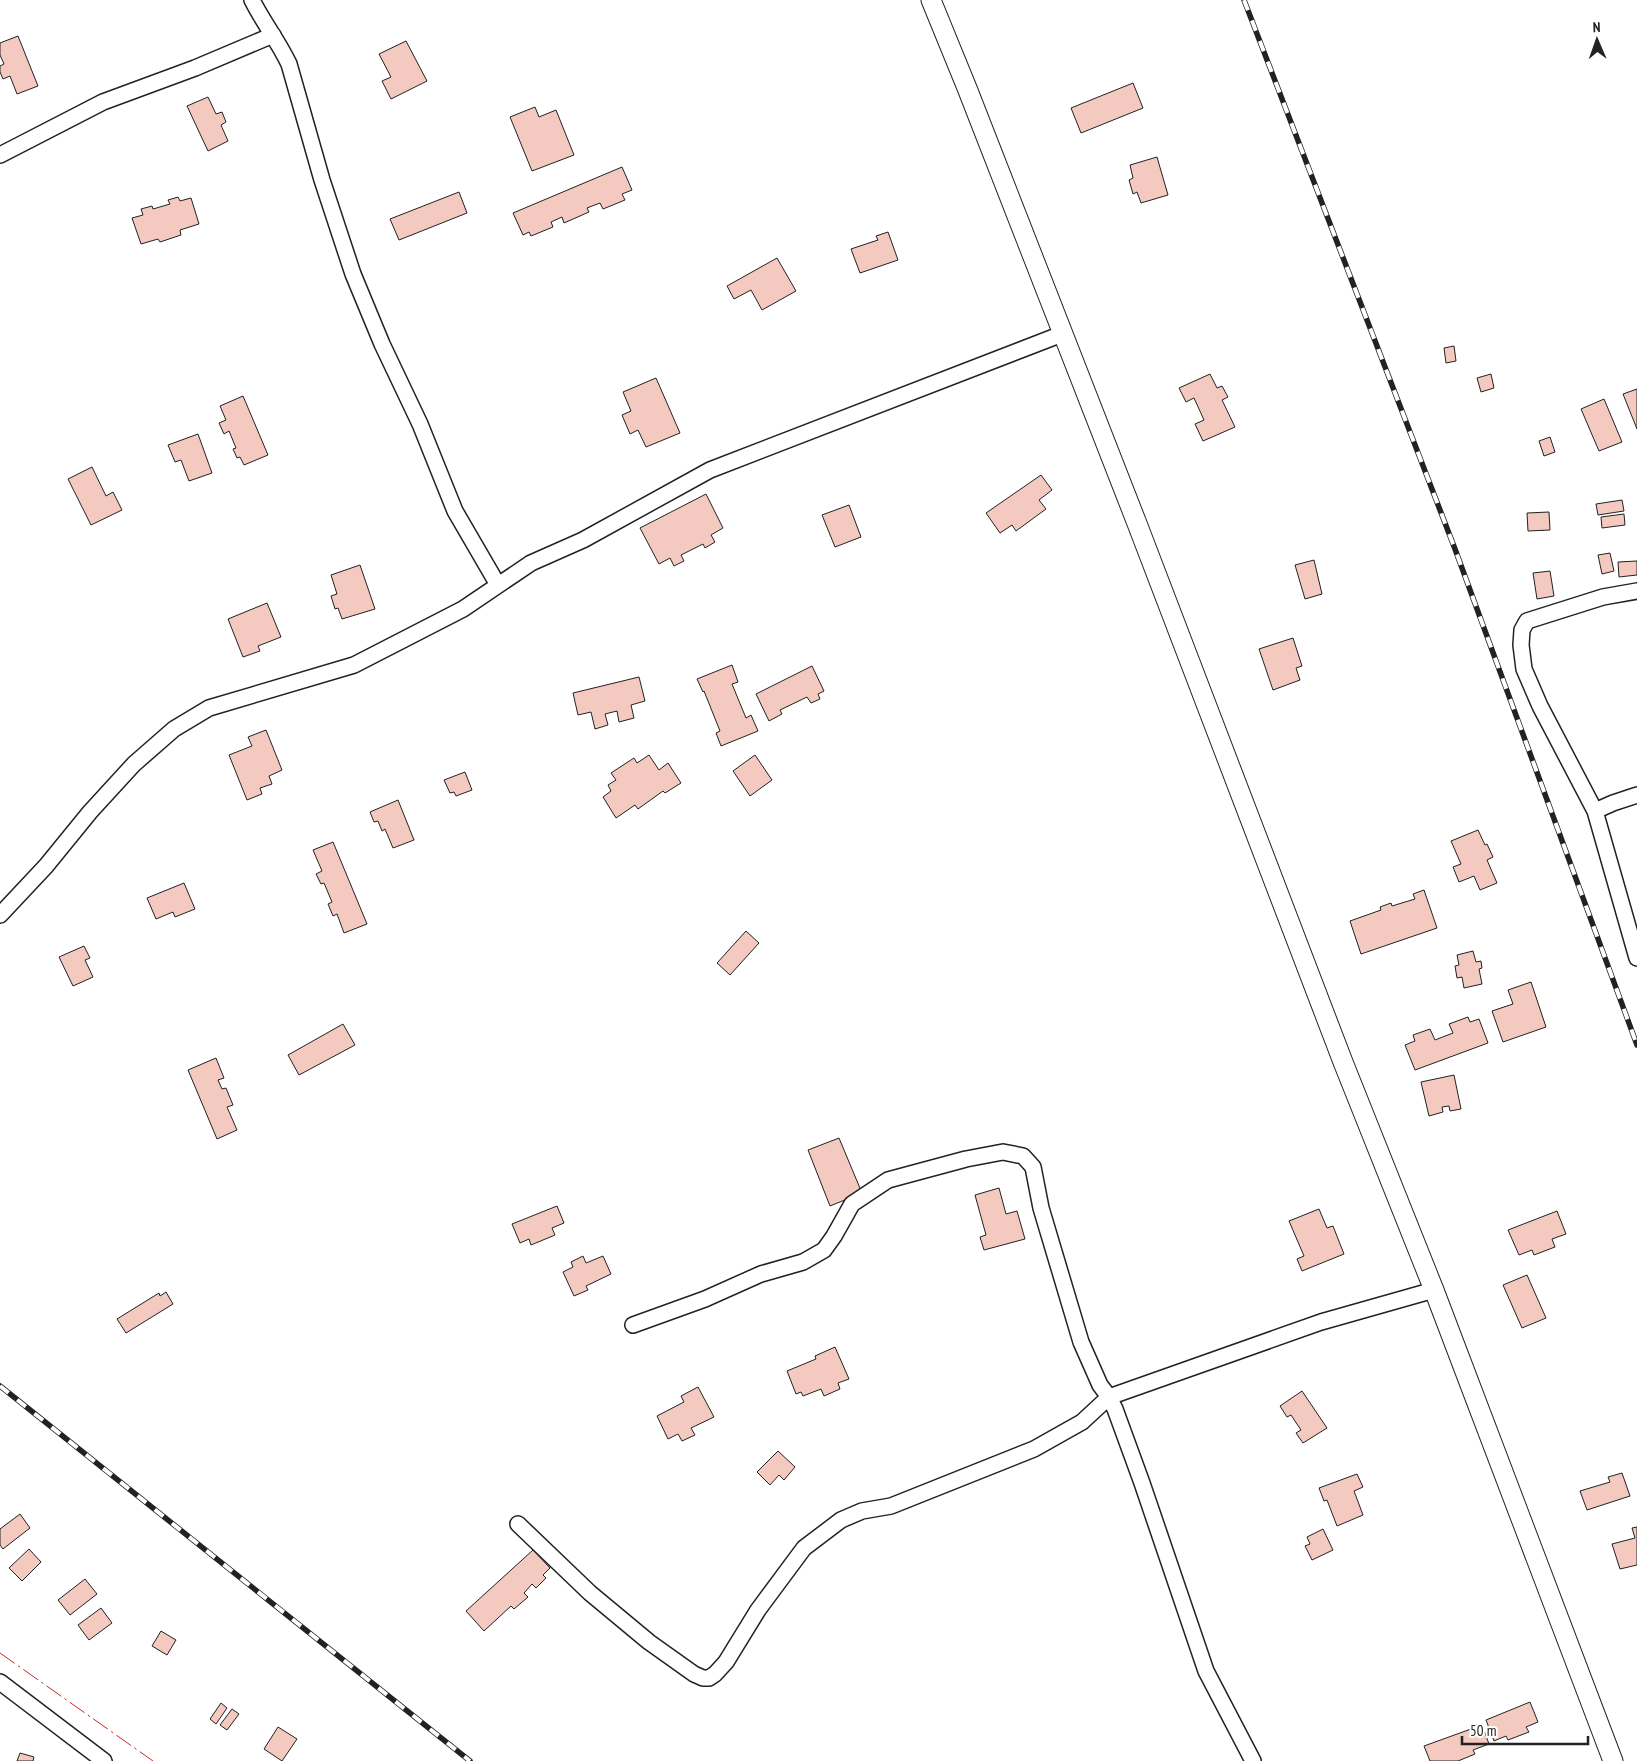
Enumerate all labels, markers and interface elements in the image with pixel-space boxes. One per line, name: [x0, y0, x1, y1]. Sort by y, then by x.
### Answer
north arrow: [1572, 15, 1622, 65]
text: N: [1592, 18, 1601, 36]
scale bar: [1462, 1714, 1588, 1746]
text: 50 m: [1470, 1721, 1496, 1740]

